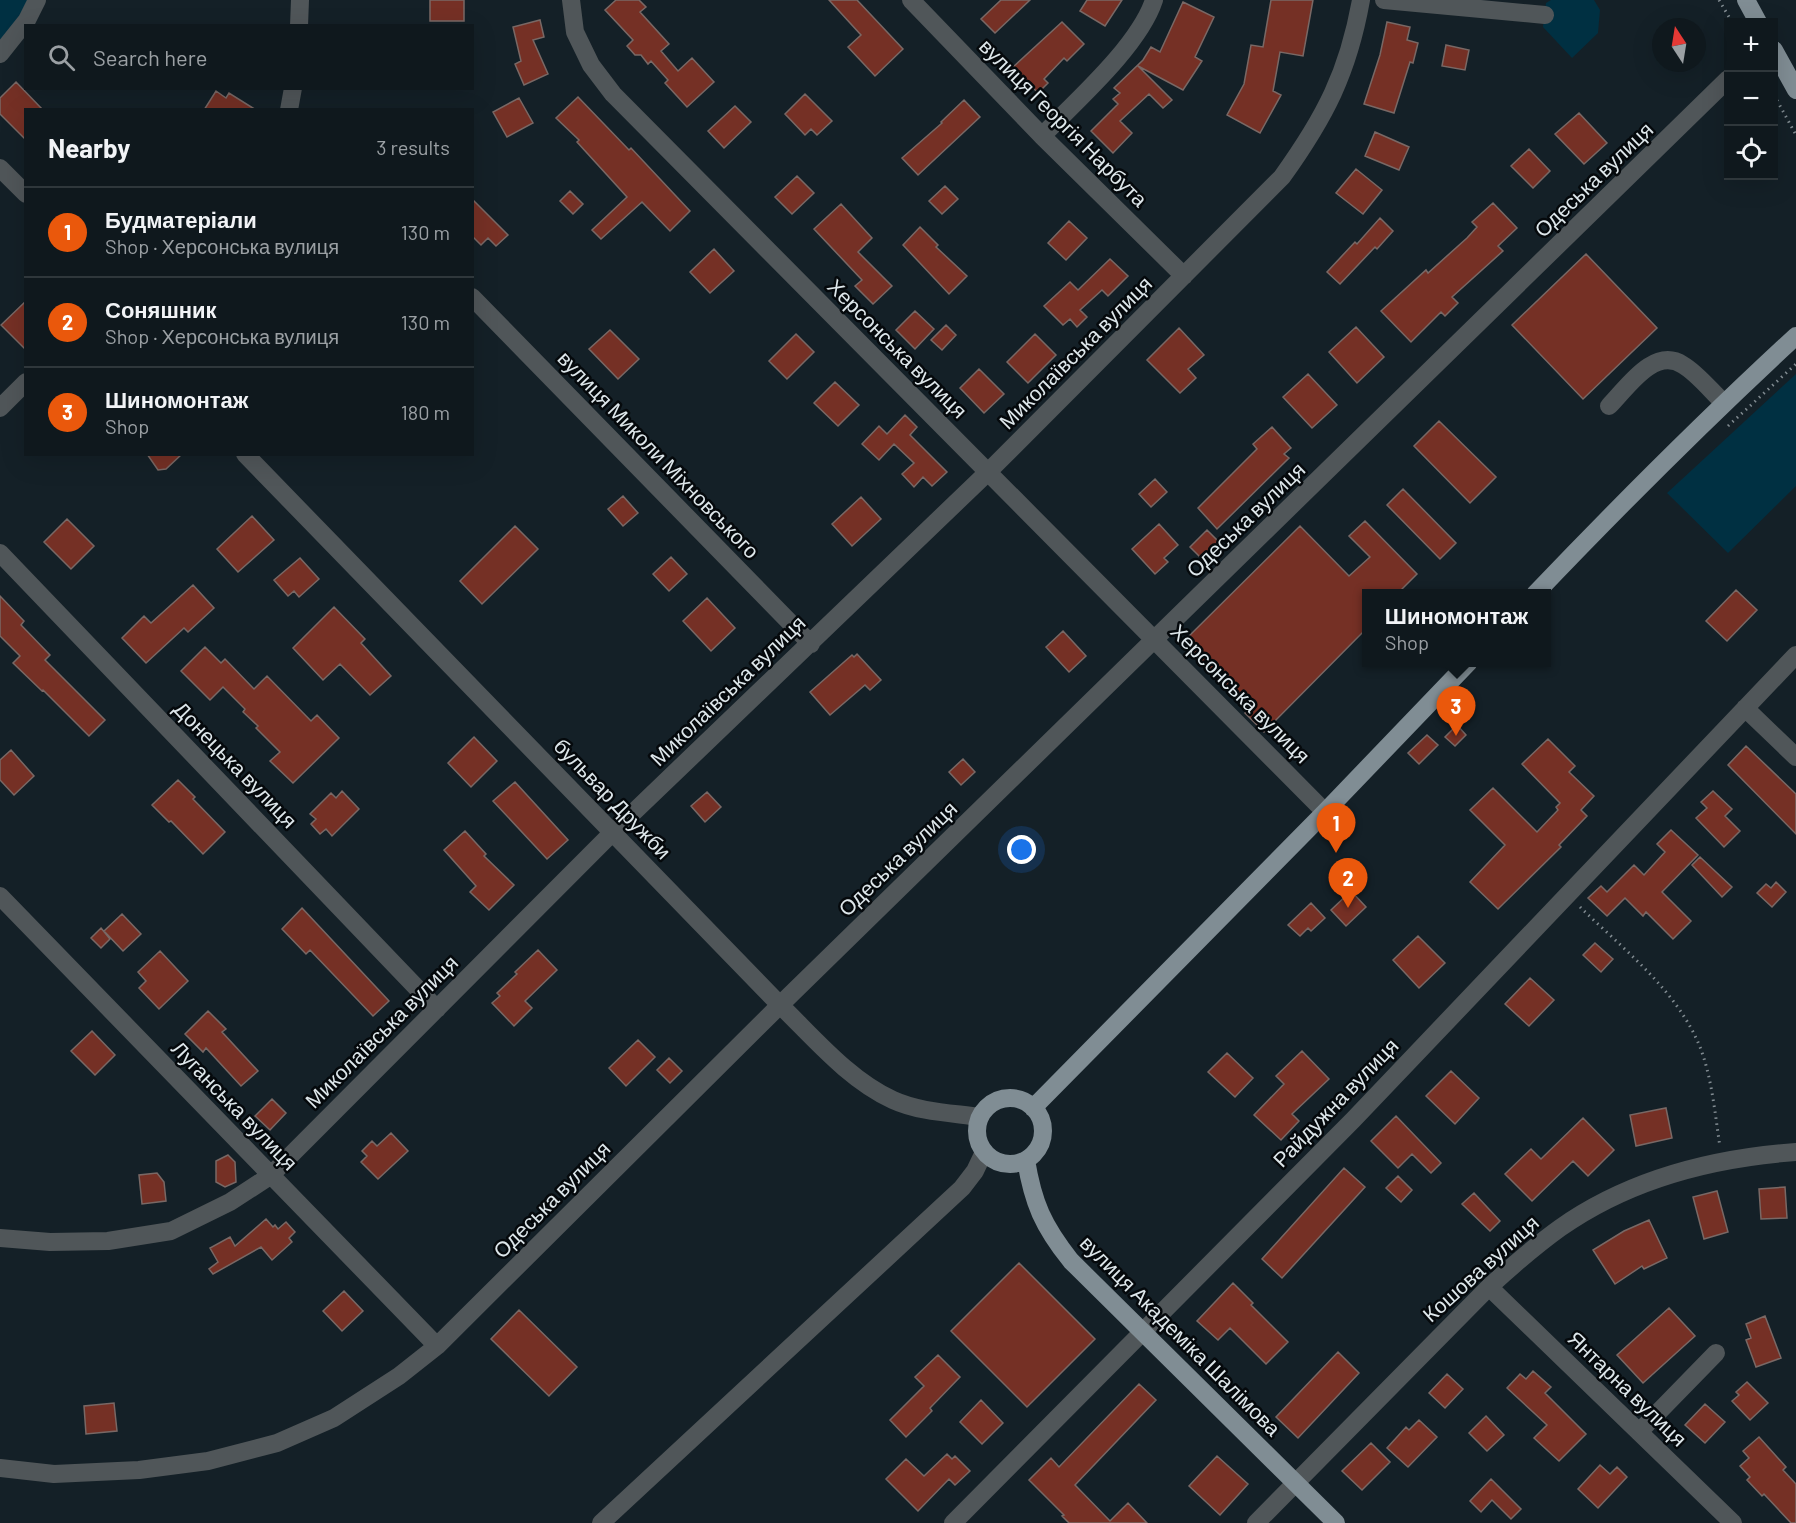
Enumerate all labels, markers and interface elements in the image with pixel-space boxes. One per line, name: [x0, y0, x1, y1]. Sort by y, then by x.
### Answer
north arrow: [1652, 18, 1706, 72]
map controls: [1724, 18, 1778, 180]
button: +: [1724, 18, 1778, 72]
search box: [24, 24, 474, 90]
street label: вулиця Георгія Нарбута: [975, 33, 1153, 211]
icon: search: [45, 41, 78, 74]
text: Search here: [93, 44, 207, 70]
button: −: [1724, 72, 1778, 126]
street label: Одеська вулиця: [1529, 116, 1657, 242]
button: locate: [1724, 126, 1778, 180]
text: Nearby: [48, 132, 130, 163]
text: 3 results: [376, 135, 450, 159]
text: Будматеріали: [105, 206, 257, 232]
text: 1: [64, 220, 71, 244]
text: 130 m: [401, 220, 450, 244]
text: Shop · Херсонська вулиця: [105, 234, 339, 258]
street label: Миколаївська вулиця: [993, 270, 1156, 433]
street label: Херсонська вулиця: [823, 273, 973, 423]
text: Соняшник: [105, 296, 217, 322]
text: 2: [62, 310, 73, 334]
text: 130 m: [401, 310, 450, 334]
text: Shop · Херсонська вулиця: [105, 324, 339, 348]
street label: вулиця Миколи Міхновського: [553, 345, 765, 563]
text: Шиномонтаж: [105, 386, 248, 412]
text: 3: [62, 400, 73, 424]
text: 180 m: [401, 400, 450, 424]
text: Shop: [105, 414, 149, 438]
street label: Одеська вулиця: [1181, 456, 1309, 582]
popup: [1362, 589, 1551, 667]
text: Шиномонтаж: [1385, 602, 1528, 628]
street label: Миколаївська вулиця: [644, 610, 810, 770]
street label: Херсонська вулиця: [1166, 618, 1316, 768]
text: Shop: [1385, 630, 1429, 654]
pin: 3: [1436, 686, 1476, 736]
street label: Донецька вулиця: [169, 696, 303, 832]
street label: бульвар Дружби: [549, 733, 677, 863]
street label: Одеська вулиця: [833, 795, 961, 921]
pin: 1: [1316, 804, 1356, 853]
your location: [1007, 835, 1036, 864]
pin: 2: [1328, 858, 1368, 908]
street label: Миколаївська вулиця: [299, 949, 462, 1112]
street label: Райдужна вулиця: [1267, 1032, 1403, 1172]
street label: Луганська вулиця: [167, 1035, 303, 1175]
street label: Одеська вулиця: [487, 1135, 615, 1263]
street label: Кошова вулиця: [1417, 1209, 1543, 1326]
street label: вулиця Академіка Шалімова: [1076, 1230, 1287, 1440]
street label: Янтарна вулиця: [1564, 1325, 1693, 1451]

